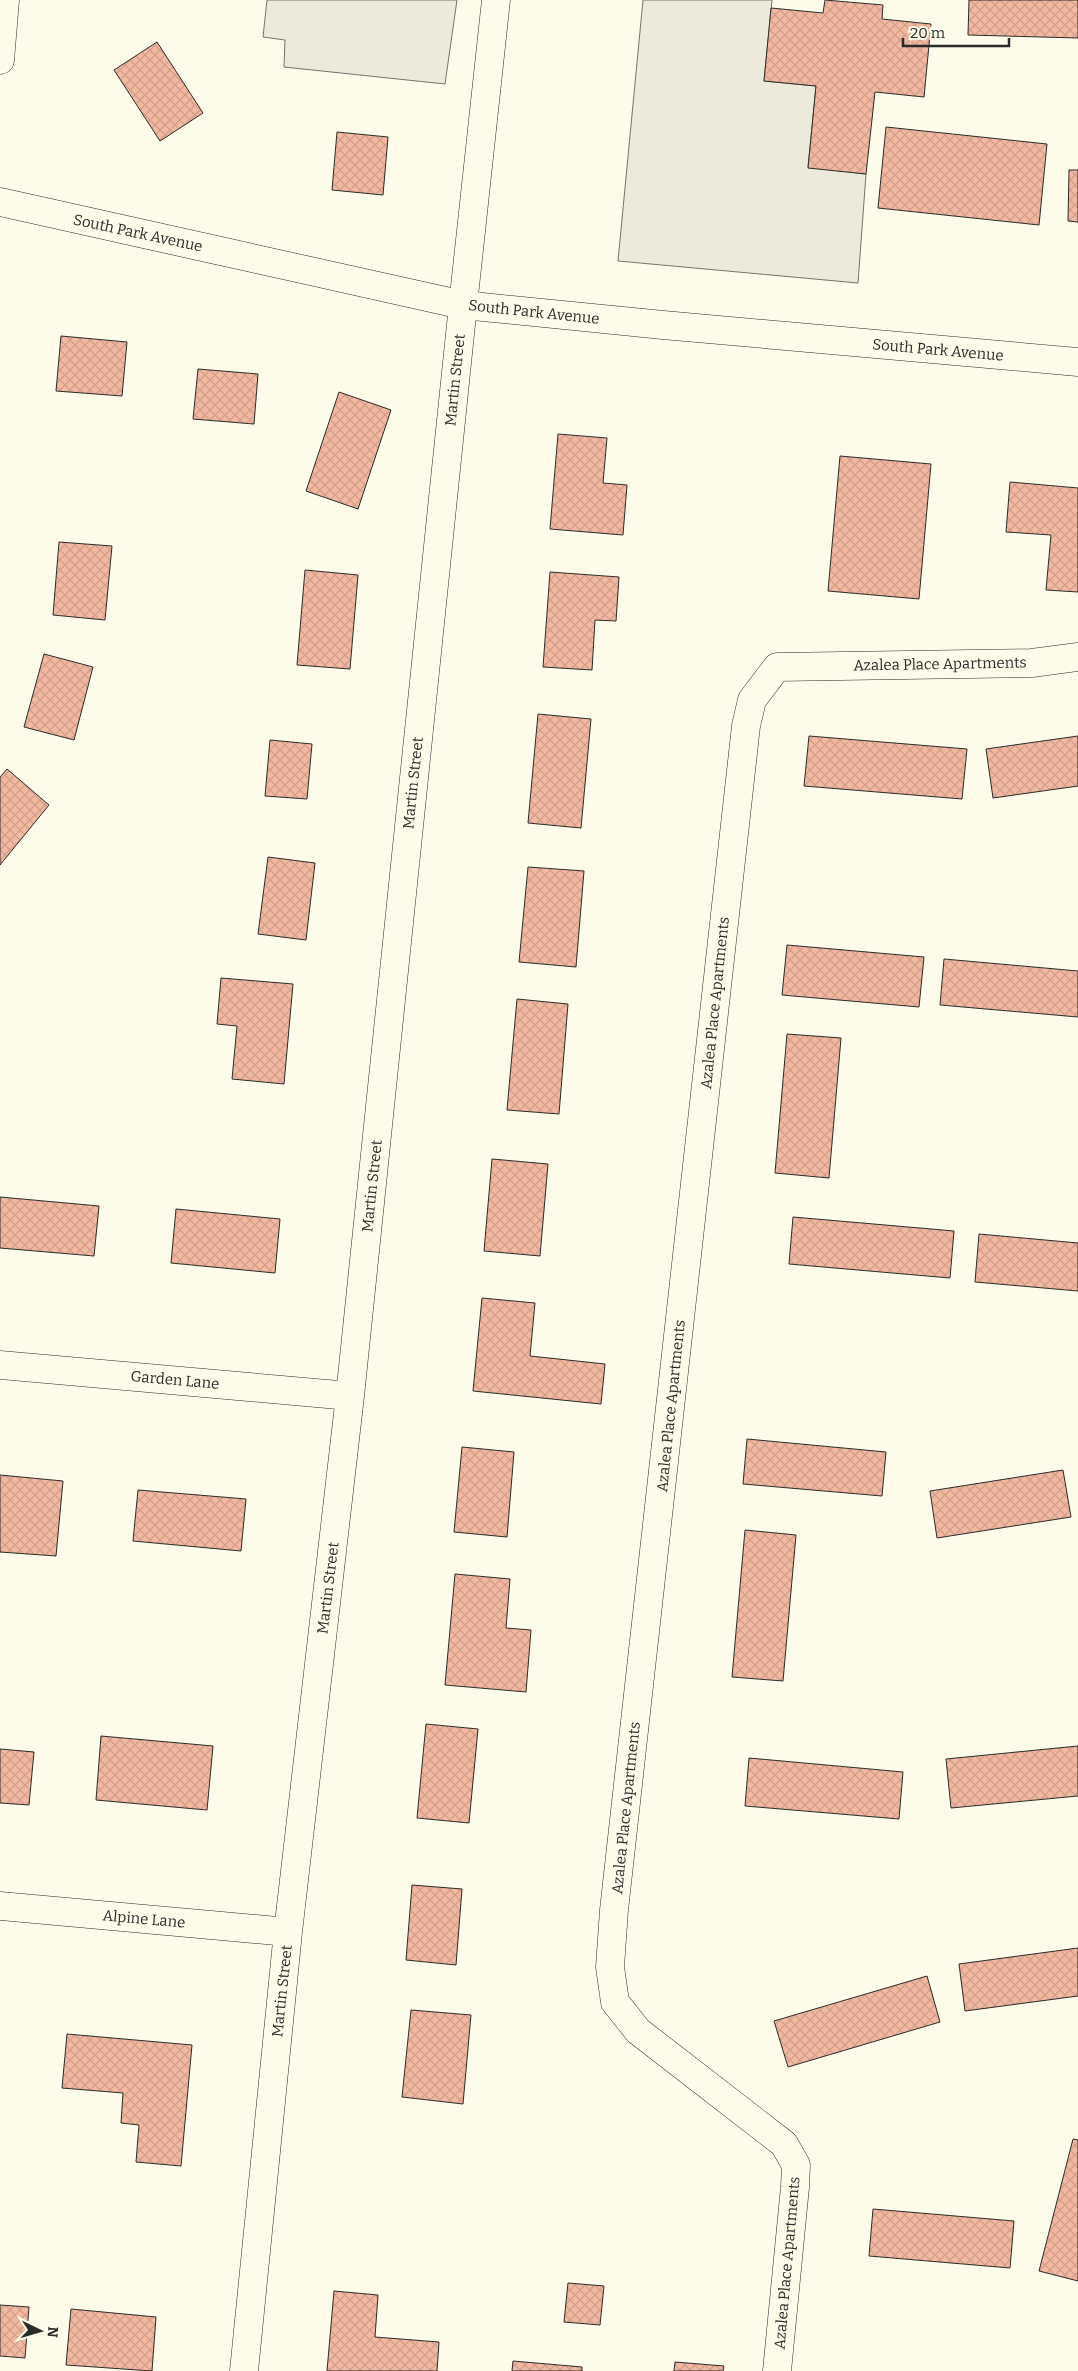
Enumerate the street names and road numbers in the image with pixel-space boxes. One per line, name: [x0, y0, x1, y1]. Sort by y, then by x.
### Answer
street label: South Park Avenue: [72, 211, 204, 255]
street label: South Park Avenue: [468, 296, 600, 328]
street label: Martin Street: [441, 332, 469, 427]
street label: South Park Avenue: [872, 335, 1004, 365]
street label: Azalea Place Apartments: [853, 653, 1027, 675]
street label: Martin Street: [399, 735, 427, 830]
street label: Azalea Place Apartments: [697, 916, 733, 1090]
street label: Martin Street: [358, 1138, 386, 1233]
street label: Azalea Place Apartments: [653, 1319, 689, 1493]
street label: Garden Lane: [130, 1367, 220, 1393]
street label: Martin Street: [313, 1540, 343, 1635]
street label: Azalea Place Apartments: [608, 1721, 644, 1895]
street label: Alpine Lane: [102, 1906, 186, 1932]
street label: Martin Street: [268, 1943, 296, 2038]
street label: Azalea Place Apartments: [770, 2176, 804, 2350]

